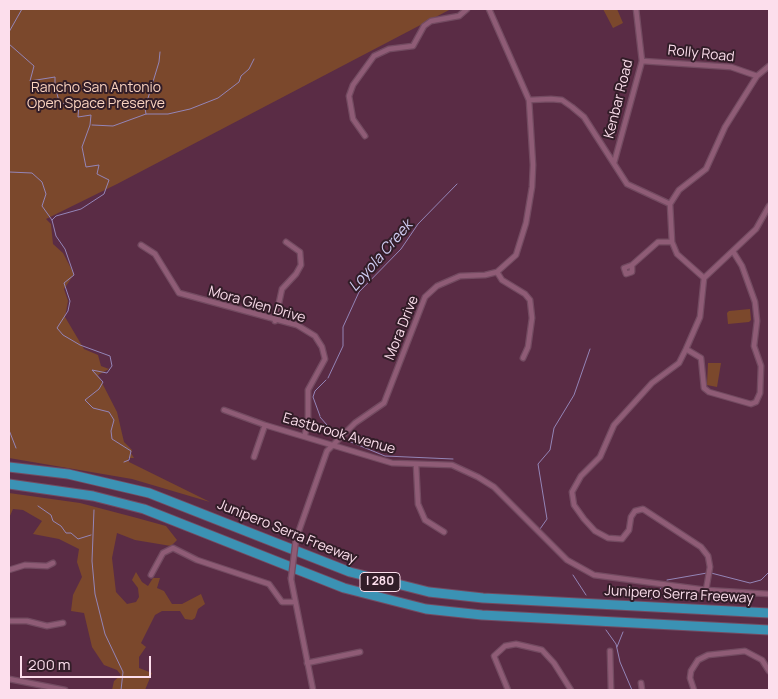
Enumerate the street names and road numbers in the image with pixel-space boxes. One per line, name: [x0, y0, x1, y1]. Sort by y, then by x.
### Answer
street label: Rolly Road: [667, 42, 735, 66]
street label: Kenbar Road: [601, 58, 637, 140]
street label: Mora Glen Drive: [206, 283, 308, 327]
street label: Mora Drive: [381, 293, 423, 363]
street label: Eastbrook Avenue: [281, 410, 397, 458]
street label: Junipero Serra Freeway: [215, 496, 359, 568]
road number: I 280: [360, 572, 400, 592]
street label: Junipero Serra Freeway: [604, 583, 754, 607]

